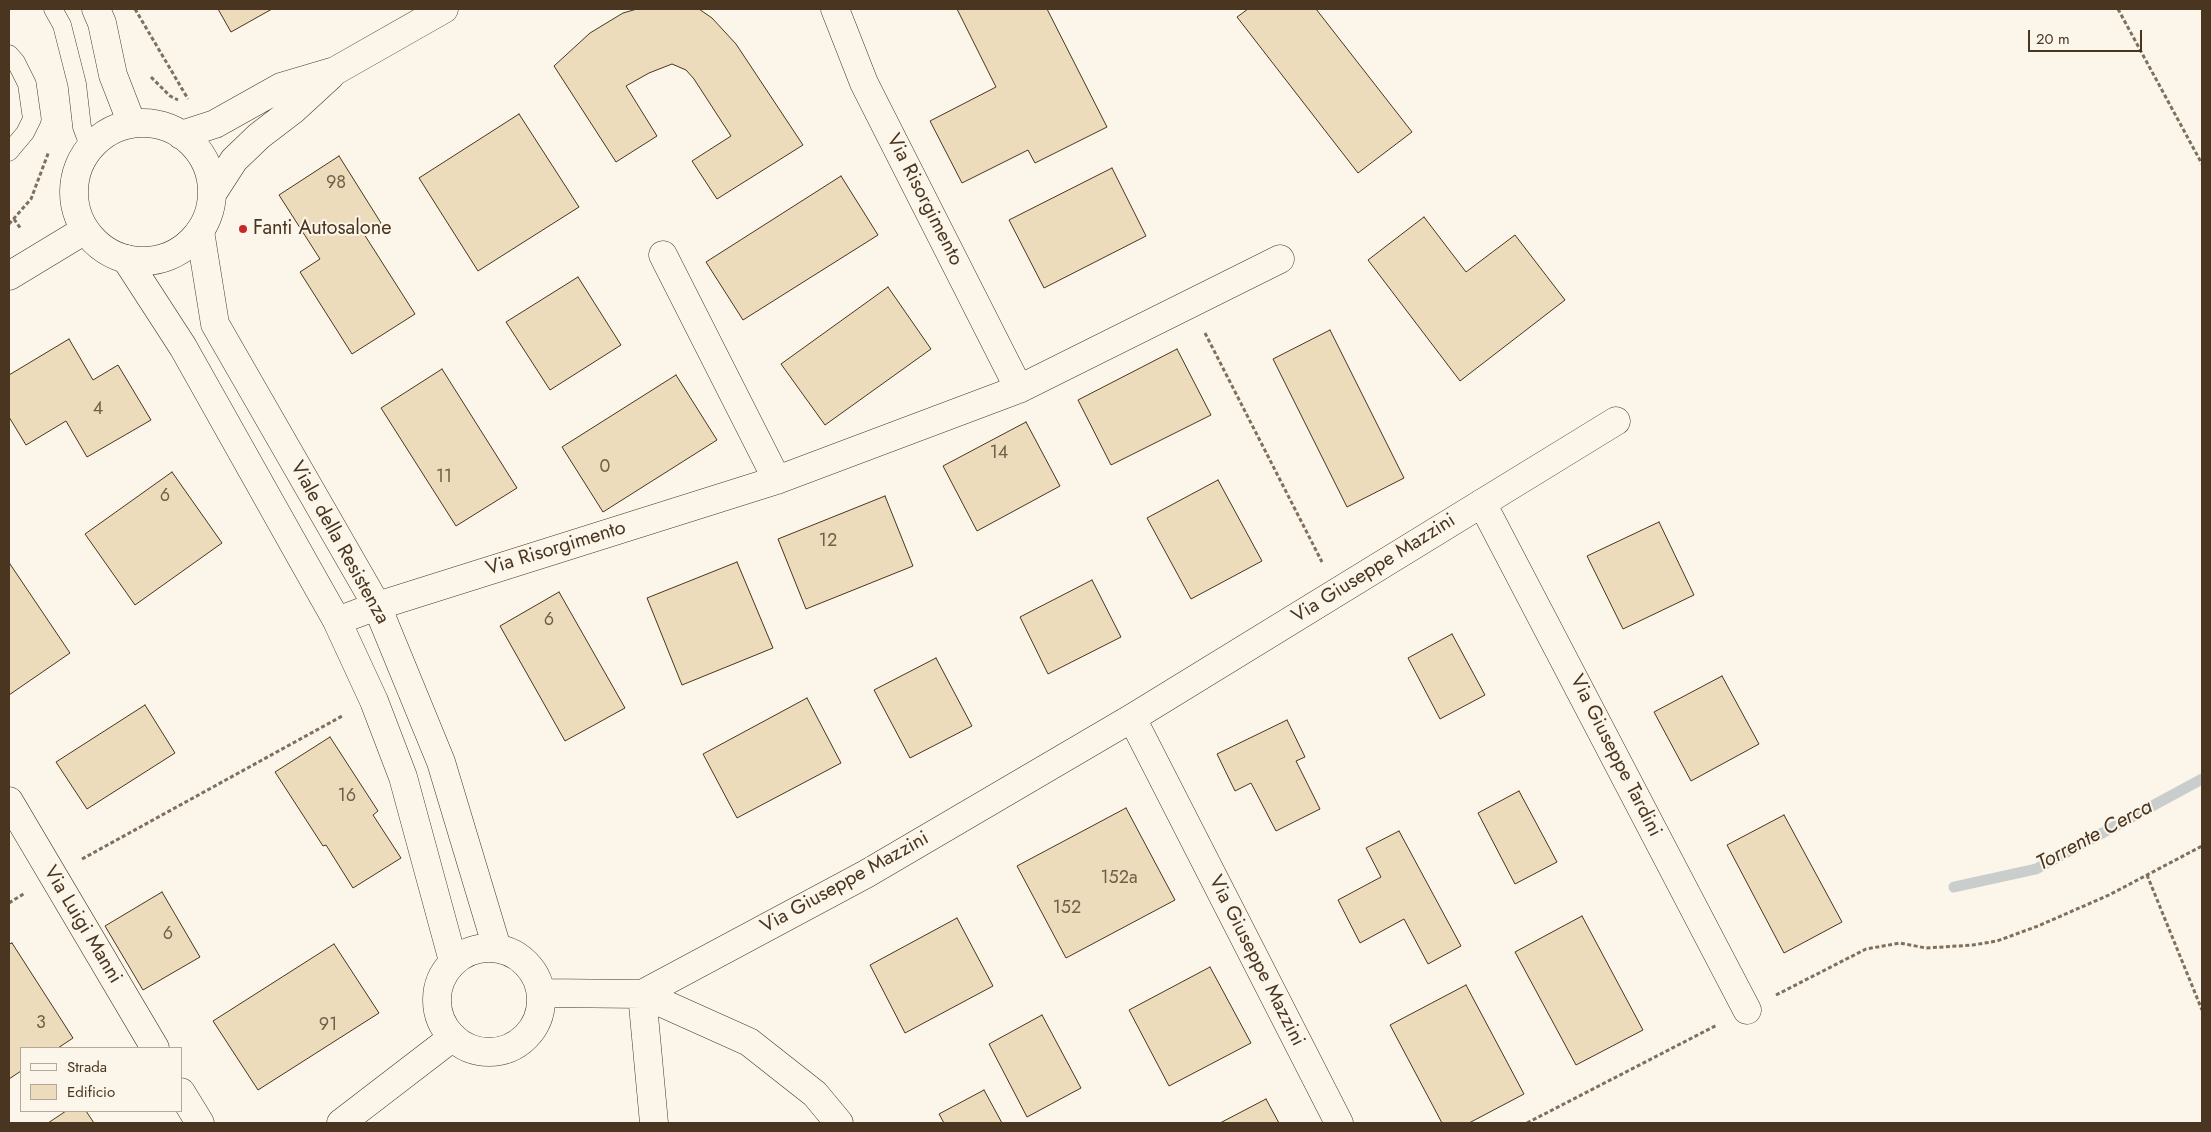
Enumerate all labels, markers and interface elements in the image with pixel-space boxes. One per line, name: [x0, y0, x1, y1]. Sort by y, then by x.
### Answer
scale bar: [2031, 20, 2145, 52]
text: 20 m: [2036, 28, 2070, 50]
street label: Via Risorgimento: [880, 130, 968, 270]
house number: 98: [326, 173, 346, 195]
place label: Fanti Autosalone: [253, 217, 392, 241]
marker: Fanti Autosalone: [237, 223, 249, 235]
house number: 4: [93, 399, 103, 421]
house number: 14: [990, 443, 1008, 465]
street label: Viale della Resistenza: [284, 457, 394, 629]
house number: 0: [600, 457, 610, 479]
house number: 11: [436, 467, 452, 489]
house number: 6: [160, 486, 170, 508]
street label: Via Giuseppe Mazzini: [1288, 509, 1460, 629]
street label: Via Risorgimento: [483, 516, 629, 582]
house number: 12: [819, 531, 837, 553]
house number: 6: [544, 610, 554, 632]
street label: Via Giuseppe Tardini: [1564, 671, 1666, 841]
house number: 16: [338, 786, 356, 808]
water label: Torrente Cerca: [2033, 795, 2157, 877]
street label: Via Giuseppe Mazzini: [757, 827, 933, 939]
street label: Via Luigi Manni: [37, 862, 127, 988]
house number: 152a: [1100, 868, 1138, 890]
street label: Via Giuseppe Mazzini: [1203, 872, 1309, 1050]
house number: 152: [1053, 898, 1081, 920]
house number: 6: [163, 924, 173, 946]
house number: 3: [36, 1013, 46, 1035]
house number: 91: [319, 1015, 337, 1037]
legend: [20, 1047, 182, 1112]
text: Strada: [67, 1056, 107, 1078]
text: Edificio: [67, 1081, 115, 1103]

